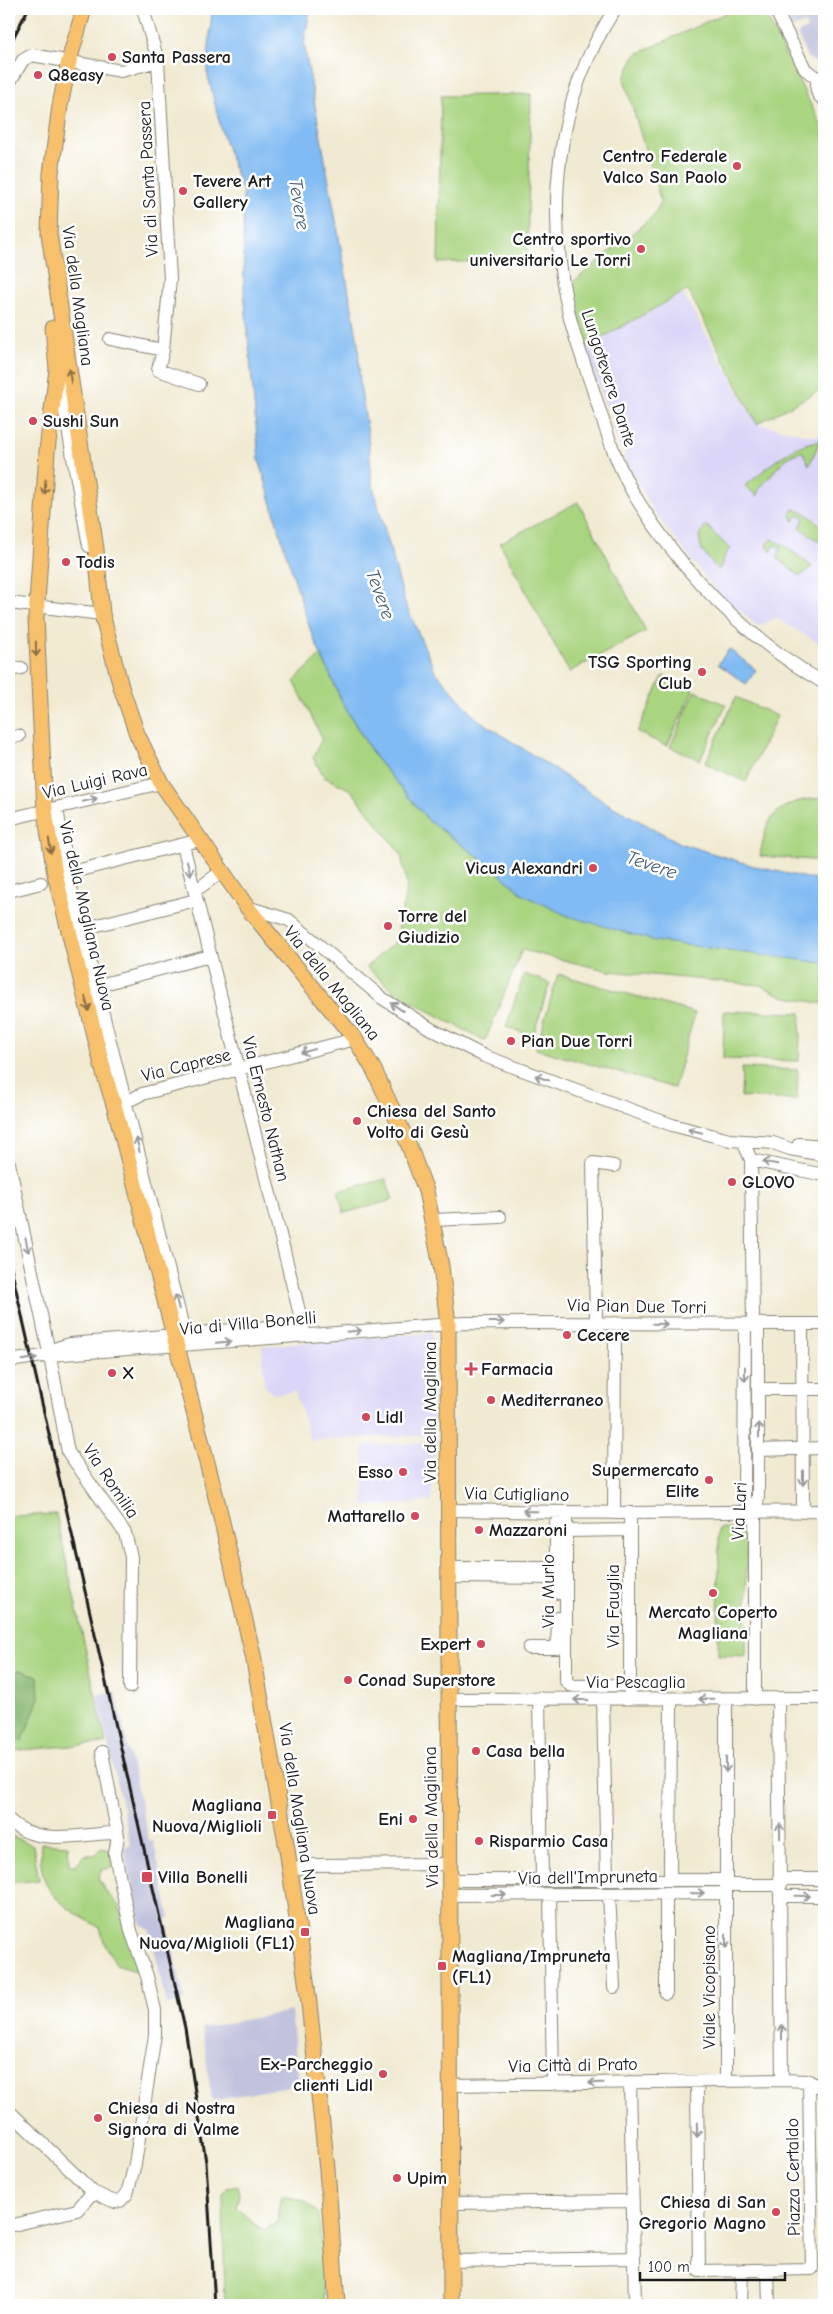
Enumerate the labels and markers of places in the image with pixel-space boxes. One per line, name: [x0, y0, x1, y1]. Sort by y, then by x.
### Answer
place label: Santa Passera: [122, 47, 231, 68]
marker: Santa Passera: [106, 51, 118, 63]
place label: Q8easy: [48, 65, 104, 86]
marker: Q8easy: [32, 69, 44, 81]
place label: Centro Federale Valco San Paolo: [602, 146, 727, 188]
marker: Centro Federale Valco San Paolo: [731, 160, 743, 172]
place label: Tevere Art Gallery: [193, 171, 272, 213]
marker: Tevere Art Gallery: [177, 185, 189, 197]
place label: Centro sportivo universitario Le Torri: [469, 229, 631, 271]
marker: Centro sportivo universitario Le Torri: [635, 243, 647, 255]
place label: Sushi Sun: [43, 411, 119, 432]
marker: Sushi Sun: [27, 415, 39, 427]
place label: Todis: [76, 552, 115, 573]
marker: Todis: [60, 556, 72, 568]
place label: TSG Sporting Club: [588, 652, 692, 694]
marker: TSG Sporting Club: [696, 666, 708, 678]
place label: Vicus Alexandri: [466, 858, 583, 879]
marker: Vicus Alexandri: [587, 862, 599, 874]
place label: Torre del Giudizio: [398, 906, 467, 948]
marker: Torre del Giudizio: [382, 920, 394, 932]
place label: Pian Due Torri: [521, 1031, 633, 1052]
marker: Pian Due Torri: [505, 1035, 517, 1047]
place label: Chiesa del Santo Volto di Gesù: [367, 1101, 496, 1143]
marker: Chiesa del Santo Volto di Gesù: [351, 1115, 363, 1127]
place label: GLOVO: [742, 1172, 795, 1193]
marker: GLOVO: [726, 1176, 738, 1188]
place label: Cecere: [577, 1325, 630, 1346]
marker: Cecere: [561, 1329, 573, 1341]
place label: Farmacia: [481, 1359, 553, 1380]
place label: X: [122, 1363, 135, 1384]
marker: Farmacia: [465, 1363, 477, 1375]
marker: X: [106, 1367, 118, 1379]
place label: Mediterraneo: [501, 1390, 603, 1411]
marker: Mediterraneo: [485, 1394, 497, 1406]
place label: Lidl: [376, 1407, 403, 1428]
marker: Lidl: [360, 1411, 372, 1423]
place label: Supermercato Elite: [592, 1460, 699, 1502]
place label: Esso: [358, 1462, 393, 1483]
marker: Esso: [397, 1466, 409, 1478]
marker: Supermercato Elite: [703, 1474, 715, 1486]
place label: Mattarello: [327, 1506, 405, 1527]
marker: Mattarello: [409, 1510, 421, 1522]
place label: Mazzaroni: [489, 1520, 567, 1541]
marker: Mazzaroni: [473, 1524, 485, 1536]
marker: Mercato Coperto Magliana: [707, 1587, 719, 1599]
place label: Mercato Coperto Magliana: [648, 1602, 778, 1644]
place label: Expert: [420, 1634, 472, 1655]
marker: Expert: [475, 1638, 487, 1650]
place label: Conad Superstore: [358, 1670, 496, 1691]
marker: Conad Superstore: [342, 1674, 354, 1686]
place label: Casa bella: [486, 1741, 565, 1762]
marker: Casa bella: [470, 1745, 482, 1757]
place label: Magliana Nuova/Miglioli: [152, 1795, 262, 1837]
marker: Magliana Nuova/Miglioli: [266, 1809, 278, 1821]
place label: Eni: [378, 1809, 403, 1830]
marker: Eni: [407, 1813, 419, 1825]
place label: Risparmio Casa: [489, 1831, 608, 1852]
marker: Risparmio Casa: [473, 1835, 485, 1847]
place label: Villa Bonelli: [158, 1867, 248, 1888]
marker: Villa Bonelli: [140, 1870, 154, 1884]
place label: Magliana Nuova/Miglioli (FL1): [139, 1912, 295, 1954]
marker: Magliana Nuova/Miglioli (FL1): [299, 1926, 311, 1938]
place label: Magliana/Impruneta (FL1): [452, 1946, 611, 1988]
marker: Magliana/Impruneta (FL1): [436, 1960, 448, 1972]
place label: Ex-Parcheggio clienti Lidl: [260, 2054, 373, 2096]
marker: Ex-Parcheggio clienti Lidl: [377, 2068, 389, 2080]
place label: Chiesa di Nostra Signora di Valme: [108, 2098, 239, 2140]
marker: Chiesa di Nostra Signora di Valme: [92, 2112, 104, 2124]
place label: Upim: [407, 2168, 447, 2189]
marker: Upim: [391, 2172, 403, 2184]
place label: Chiesa di San Gregorio Magno: [639, 2192, 766, 2234]
marker: Chiesa di San Gregorio Magno: [770, 2206, 782, 2218]

